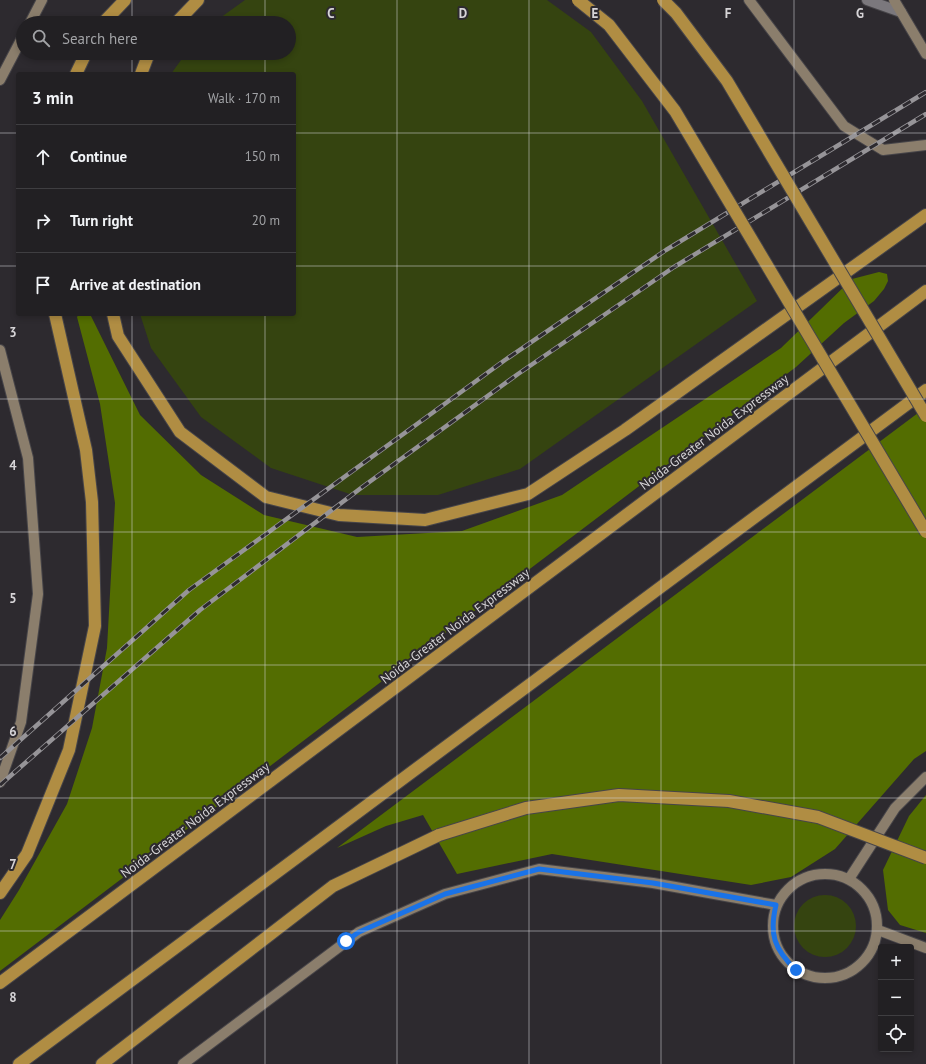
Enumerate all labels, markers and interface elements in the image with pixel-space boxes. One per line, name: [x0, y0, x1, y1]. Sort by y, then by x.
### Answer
text: C: [327, 5, 335, 22]
text: D: [459, 5, 467, 22]
text: E: [592, 5, 599, 22]
text: F: [725, 5, 732, 22]
text: G: [856, 5, 864, 22]
search box: [16, 16, 296, 60]
icon: search: [30, 27, 52, 49]
text: Search here: [62, 29, 138, 48]
text: 3 min: [32, 87, 73, 109]
text: Walk · 170 m: [208, 90, 280, 107]
icon: ahead: [32, 146, 54, 168]
text: Continue: [70, 147, 127, 166]
text: 150 m: [245, 148, 280, 165]
icon: right: [32, 210, 54, 232]
text: Turn right: [70, 211, 133, 230]
text: 20 m: [252, 212, 280, 229]
icon: arrive: [32, 274, 54, 296]
text: Arrive at destination: [70, 275, 201, 294]
text: 3: [9, 324, 17, 341]
street label: Noida-Greater Noida Expressway: [636, 370, 792, 494]
text: 4: [9, 457, 17, 474]
street label: Noida-Greater Noida Expressway: [377, 564, 533, 688]
text: 5: [9, 590, 17, 607]
text: 6: [9, 723, 17, 740]
street label: Noida-Greater Noida Expressway: [117, 758, 273, 882]
text: 7: [9, 856, 17, 873]
route start: [337, 932, 355, 950]
map controls: [878, 944, 914, 1052]
button: +: [878, 944, 914, 980]
route end: [787, 961, 805, 979]
button: −: [878, 980, 914, 1016]
text: 8: [9, 989, 17, 1006]
button: locate: [878, 1016, 914, 1052]

